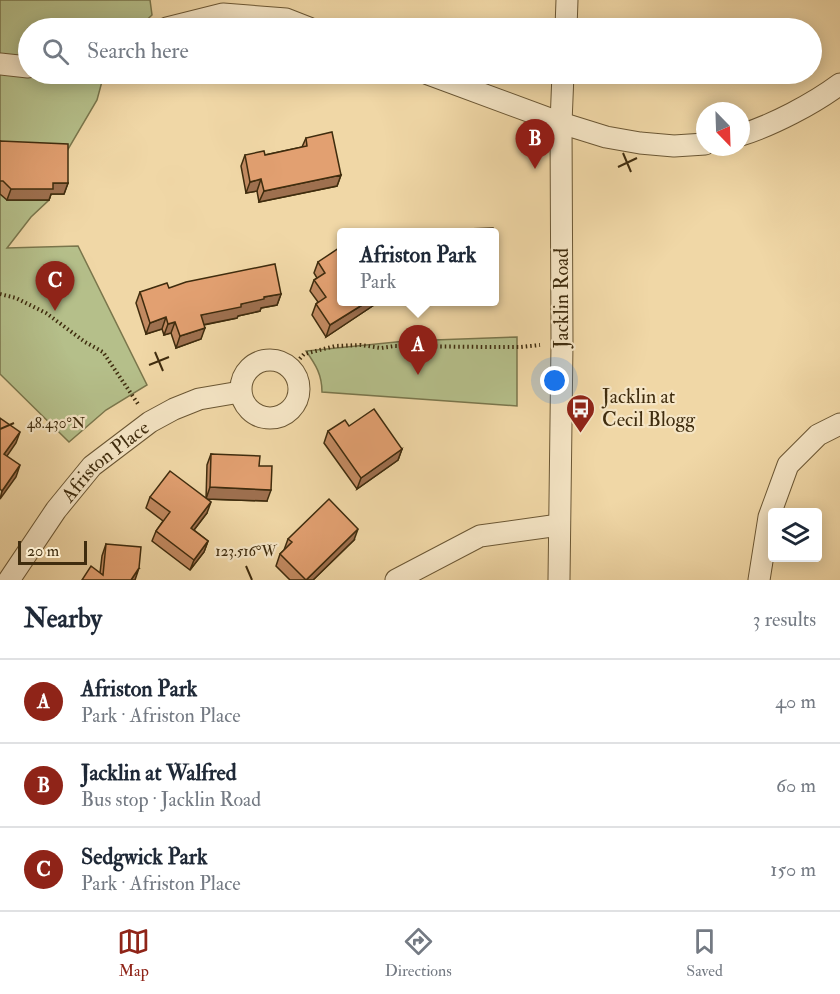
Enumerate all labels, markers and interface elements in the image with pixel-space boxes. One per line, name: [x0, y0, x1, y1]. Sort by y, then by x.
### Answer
search box: [18, 18, 822, 84]
icon: search: [39, 35, 72, 68]
text: Search here: [87, 37, 189, 65]
north arrow: [696, 102, 750, 156]
pin: B: [516, 120, 554, 169]
popup: [337, 228, 499, 306]
text: Afriston Park: [360, 241, 476, 269]
street label: Jacklin Road: [549, 248, 574, 349]
pin: C: [36, 262, 74, 311]
text: Park: [360, 269, 396, 294]
pin: A: [398, 326, 438, 375]
your location: [540, 366, 569, 395]
place label: Jacklin at Cecil Blogg: [601, 384, 696, 432]
bus stop icon: Jacklin at Cecil Blogg: [565, 392, 597, 434]
text: 48.430°N: [27, 414, 86, 433]
street label: Afriston Place: [55, 415, 154, 508]
map controls: [768, 508, 822, 562]
button: layers: [768, 508, 822, 562]
scale bar: [18, 538, 87, 566]
text: 20 m: [27, 541, 59, 561]
text: 123.516°W: [215, 542, 277, 561]
text: Nearby: [24, 603, 102, 635]
text: 3 results: [753, 607, 816, 632]
text: Afriston Park: [81, 675, 197, 703]
text: A: [37, 689, 50, 714]
text: 40 m: [775, 689, 816, 714]
text: Park · Afriston Place: [81, 703, 241, 728]
text: Jacklin at Walfred: [81, 759, 237, 787]
text: B: [37, 773, 50, 798]
text: 60 m: [776, 773, 816, 798]
text: Bus stop · Jacklin Road: [81, 787, 261, 812]
text: Sedgwick Park: [81, 843, 207, 871]
text: C: [36, 857, 51, 882]
text: 150 m: [770, 857, 816, 882]
text: Park · Afriston Place: [81, 871, 241, 896]
tab: Map: [117, 925, 150, 981]
tab: Directions: [385, 925, 452, 981]
tab: Saved: [686, 925, 723, 981]

